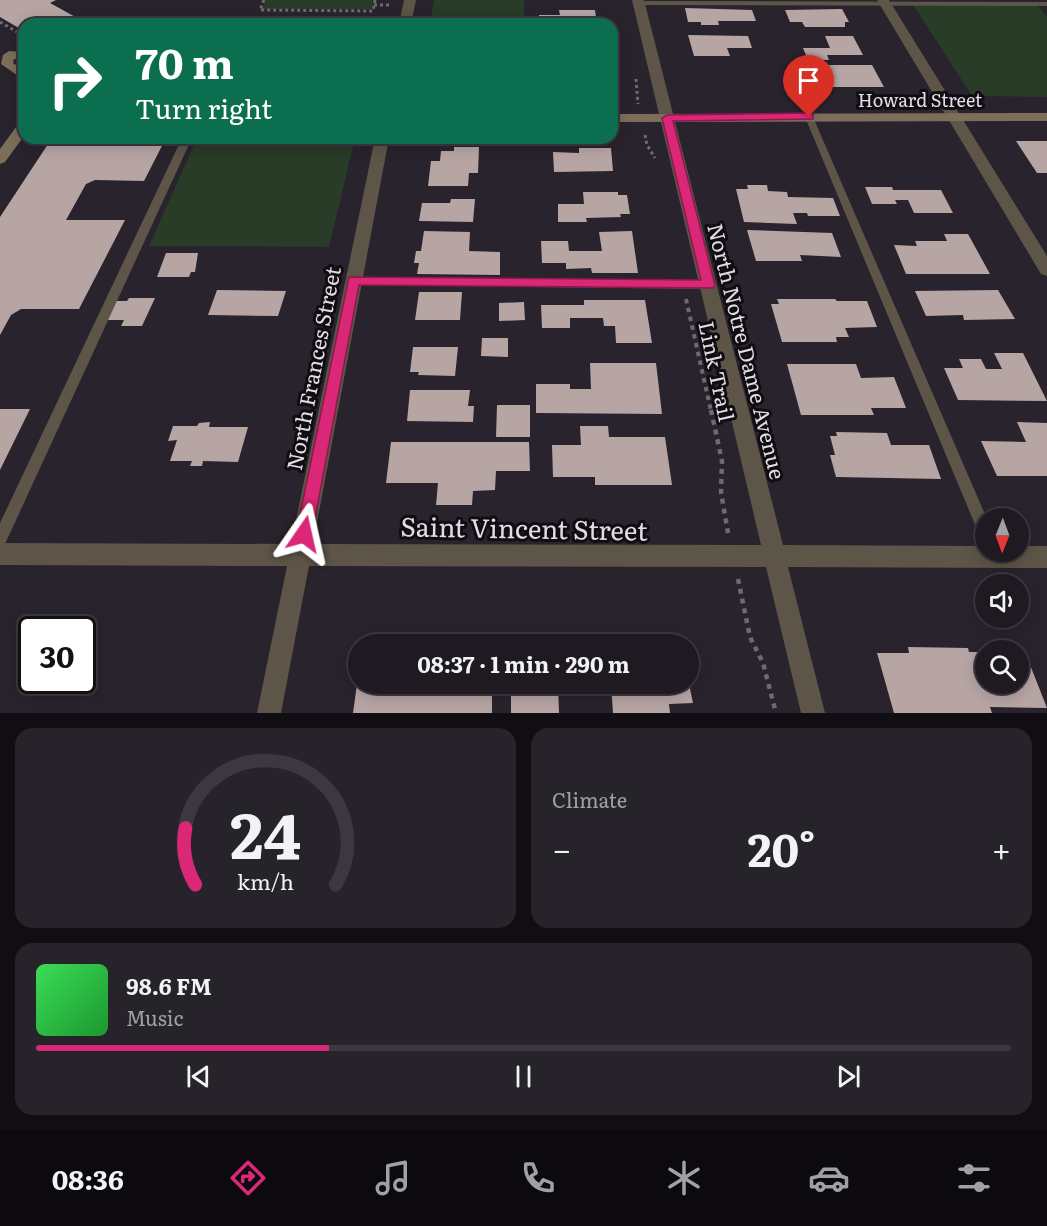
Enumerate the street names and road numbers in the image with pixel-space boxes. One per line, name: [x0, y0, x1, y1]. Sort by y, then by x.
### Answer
street label: Howard Street: [858, 86, 983, 113]
street label: North Notre Dame Avenue: [701, 220, 795, 482]
street label: North Frances Street: [277, 263, 347, 473]
street label: Link Trail: [692, 318, 744, 424]
street label: Saint Vincent Street: [400, 505, 648, 549]

